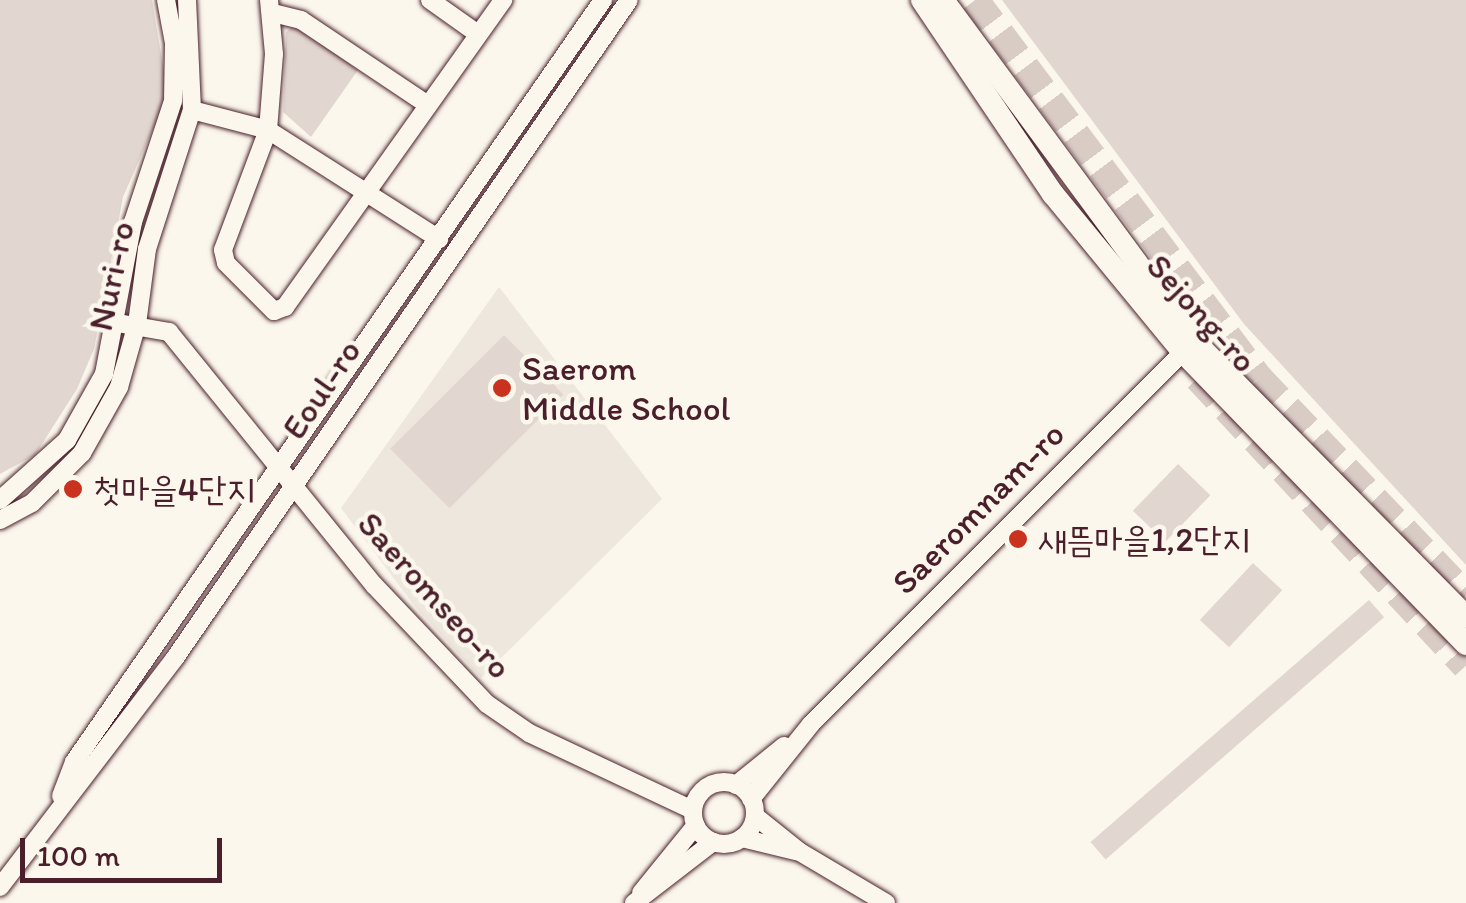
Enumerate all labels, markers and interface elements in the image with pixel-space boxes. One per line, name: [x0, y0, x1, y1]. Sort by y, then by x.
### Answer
street label: Nuri-ro: [79, 217, 143, 335]
street label: Sejong-ro: [1138, 245, 1266, 381]
street label: Eoul-ro: [272, 331, 370, 447]
place label: Saerom Middle School: [522, 347, 730, 429]
marker: Saerom Middle School: [491, 377, 513, 399]
street label: Saeromnam-ro: [883, 413, 1073, 603]
place label: 첫마을4단지: [93, 468, 255, 510]
marker: 첫마을4단지: [62, 478, 84, 500]
street label: Saeromseo-ro: [349, 503, 521, 687]
place label: 새뜸마을1,2단지: [1038, 518, 1250, 560]
marker: 새뜸마을1,2단지: [1007, 528, 1029, 550]
scale bar: [25, 818, 228, 880]
text: 100 m: [37, 837, 120, 874]

